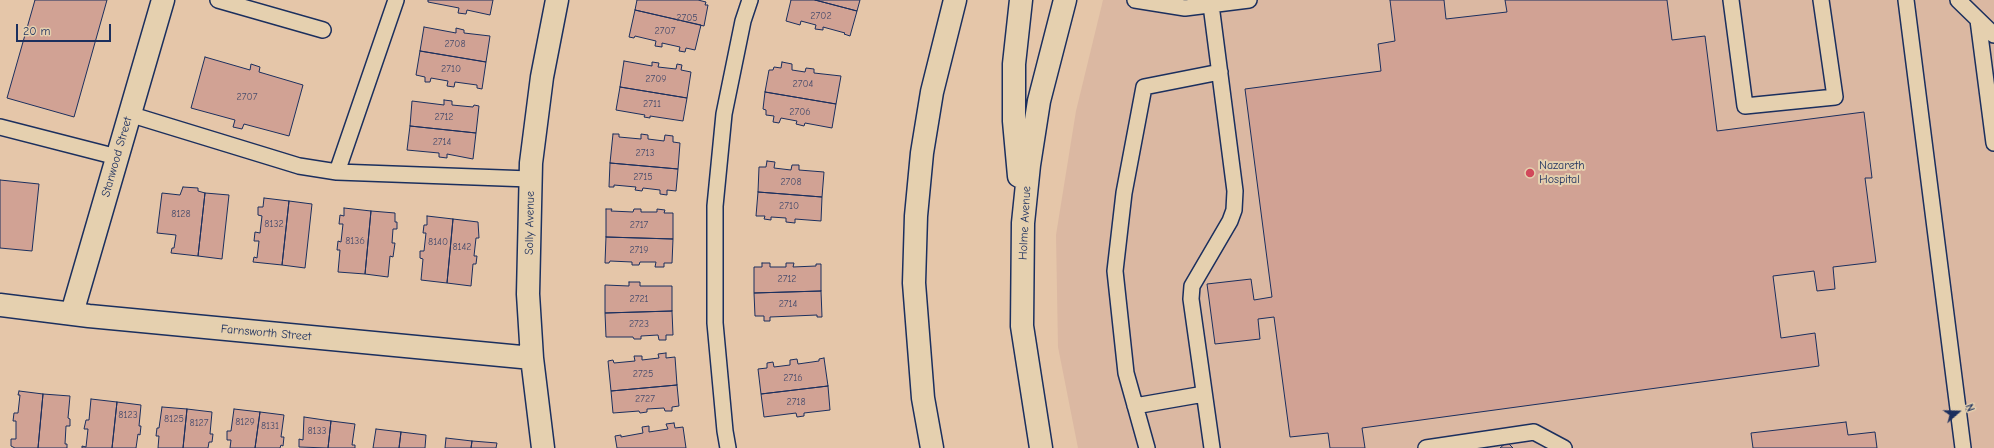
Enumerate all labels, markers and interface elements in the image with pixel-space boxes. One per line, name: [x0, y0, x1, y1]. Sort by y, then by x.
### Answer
house number: 2702: [810, 10, 832, 22]
house number: 2705: [676, 12, 698, 24]
scale bar: [18, 16, 113, 42]
text: 20 m: [23, 24, 51, 38]
house number: 2707: [655, 25, 675, 37]
house number: 2708: [444, 38, 466, 50]
house number: 2710: [441, 63, 461, 75]
house number: 2709: [645, 73, 667, 85]
house number: 2704: [793, 78, 813, 90]
house number: 2707: [237, 91, 257, 103]
house number: 2711: [643, 98, 661, 110]
house number: 2706: [789, 106, 811, 118]
house number: 2712: [434, 111, 454, 123]
street label: Stanwood Street: [99, 115, 135, 199]
house number: 2714: [433, 136, 451, 148]
house number: 2713: [636, 147, 654, 159]
place label: Nazareth Hospital: [1539, 159, 1585, 187]
marker: Nazareth Hospital: [1524, 167, 1536, 179]
house number: 2715: [633, 171, 653, 183]
house number: 2708: [780, 176, 802, 188]
street label: Holme Avenue: [1016, 186, 1034, 260]
street label: Solly Avenue: [522, 191, 538, 255]
house number: 2710: [779, 200, 799, 212]
house number: 8128: [171, 208, 191, 220]
house number: 8132: [264, 218, 284, 230]
house number: 2717: [630, 219, 648, 231]
house number: 8136: [345, 235, 365, 247]
house number: 8140: [428, 236, 448, 248]
house number: 8142: [452, 241, 472, 253]
house number: 2719: [629, 244, 649, 256]
house number: 2712: [777, 273, 797, 285]
house number: 2721: [629, 293, 649, 305]
house number: 2714: [779, 298, 797, 310]
house number: 2723: [629, 318, 649, 330]
street label: Farnsworth Street: [220, 322, 312, 344]
house number: 2725: [633, 368, 653, 380]
house number: 2716: [783, 372, 803, 384]
north arrow: [1938, 392, 1978, 432]
house number: 2727: [635, 393, 655, 405]
house number: 2718: [786, 396, 806, 408]
text: N: [1962, 402, 1977, 413]
house number: 8123: [118, 409, 138, 421]
house number: 8125: [164, 413, 184, 425]
house number: 8129: [235, 416, 255, 428]
house number: 8127: [189, 417, 209, 429]
house number: 8131: [261, 420, 279, 432]
house number: 8133: [307, 425, 327, 437]

